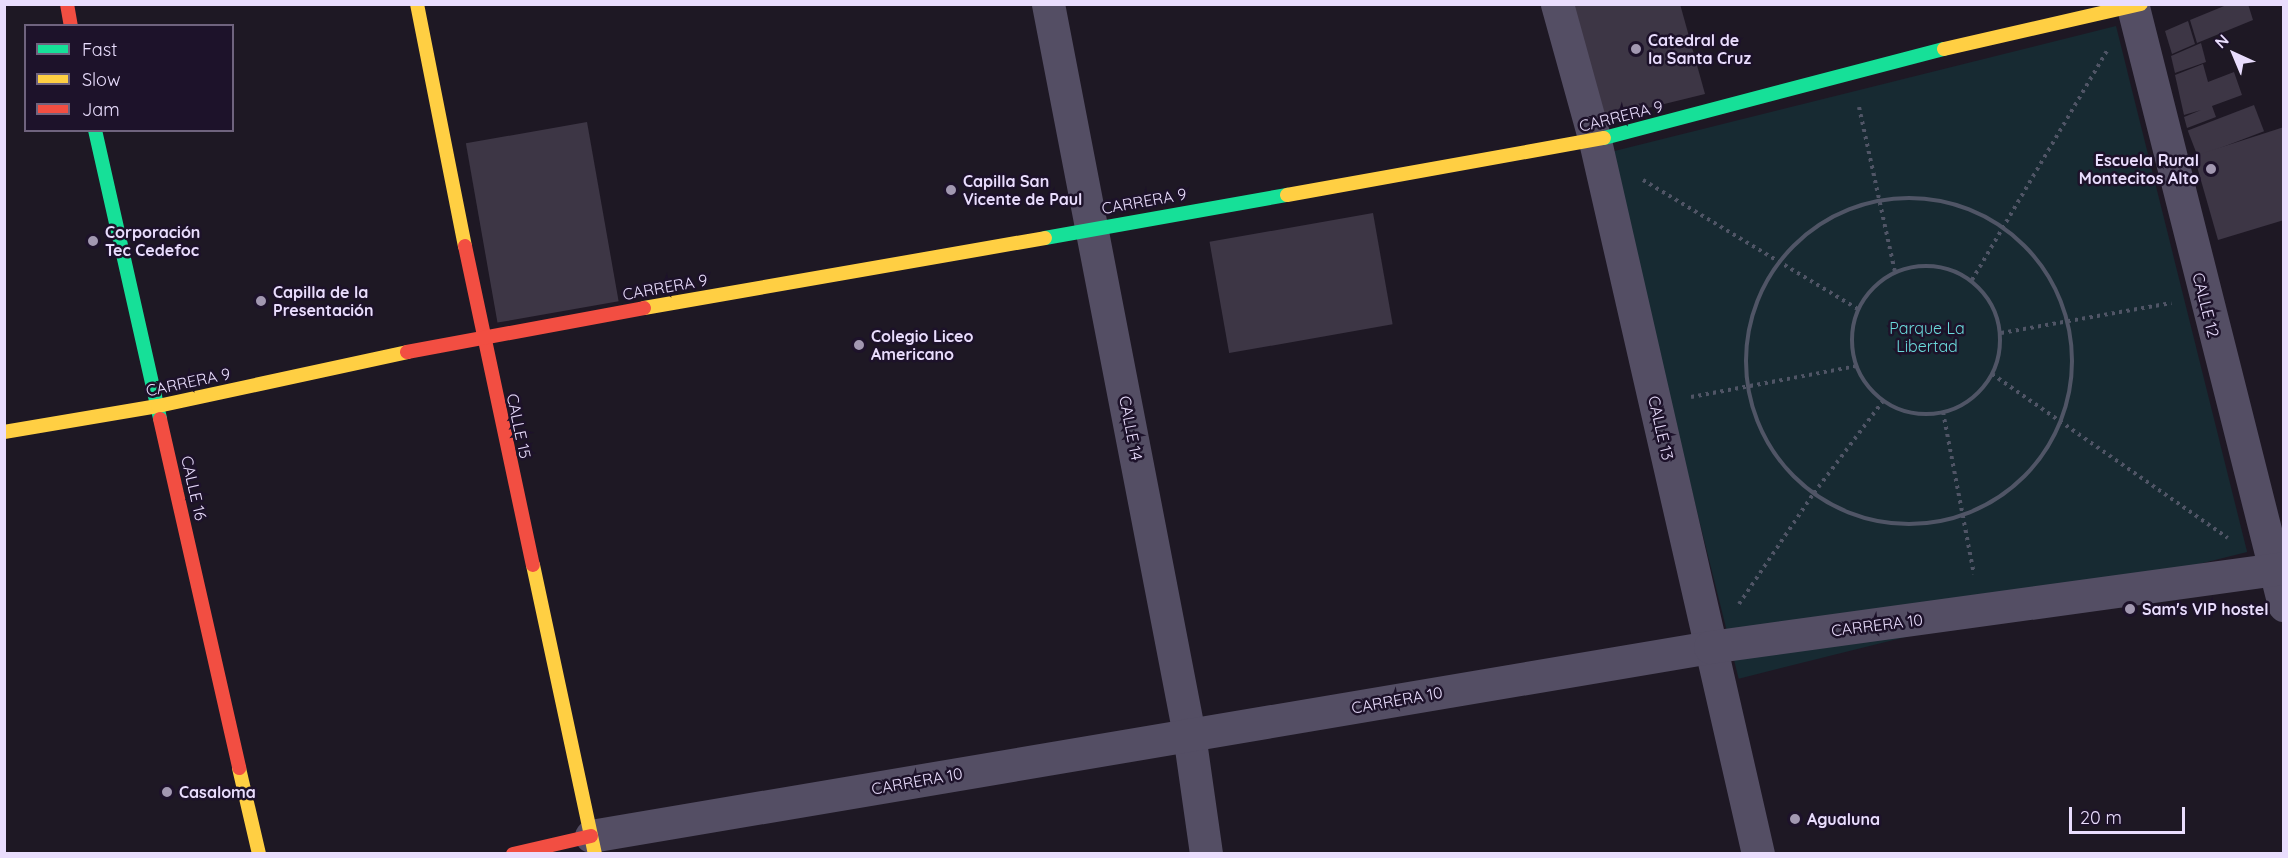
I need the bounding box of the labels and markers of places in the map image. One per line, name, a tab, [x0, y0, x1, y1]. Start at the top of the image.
place label: Catedral de la Santa Cruz	[1648, 30, 1751, 68]
marker: Catedral de la Santa Cruz	[1629, 42, 1643, 56]
place label: Escuela Rural Montecitos Alto	[2079, 150, 2199, 188]
marker: Escuela Rural Montecitos Alto	[2204, 162, 2218, 176]
place label: Capilla San Vicente de Paul	[963, 171, 1082, 209]
marker: Capilla San Vicente de Paul	[944, 183, 958, 197]
place label: Corporación Tec Cedefoc	[105, 222, 200, 260]
marker: Corporación Tec Cedefoc	[86, 234, 100, 248]
place label: Capilla de la Presentación	[273, 282, 374, 320]
marker: Capilla de la Presentación	[254, 294, 268, 308]
place label: Colegio Liceo Americano	[871, 326, 973, 364]
marker: Colegio Liceo Americano	[852, 338, 866, 352]
place label: Sam's VIP hostel	[2142, 599, 2269, 619]
marker: Sam's VIP hostel	[2123, 602, 2137, 616]
place label: Casaloma	[179, 782, 256, 802]
marker: Casaloma	[160, 785, 174, 799]
place label: Agualuna	[1807, 809, 1880, 829]
marker: Agualuna	[1788, 812, 1802, 826]

